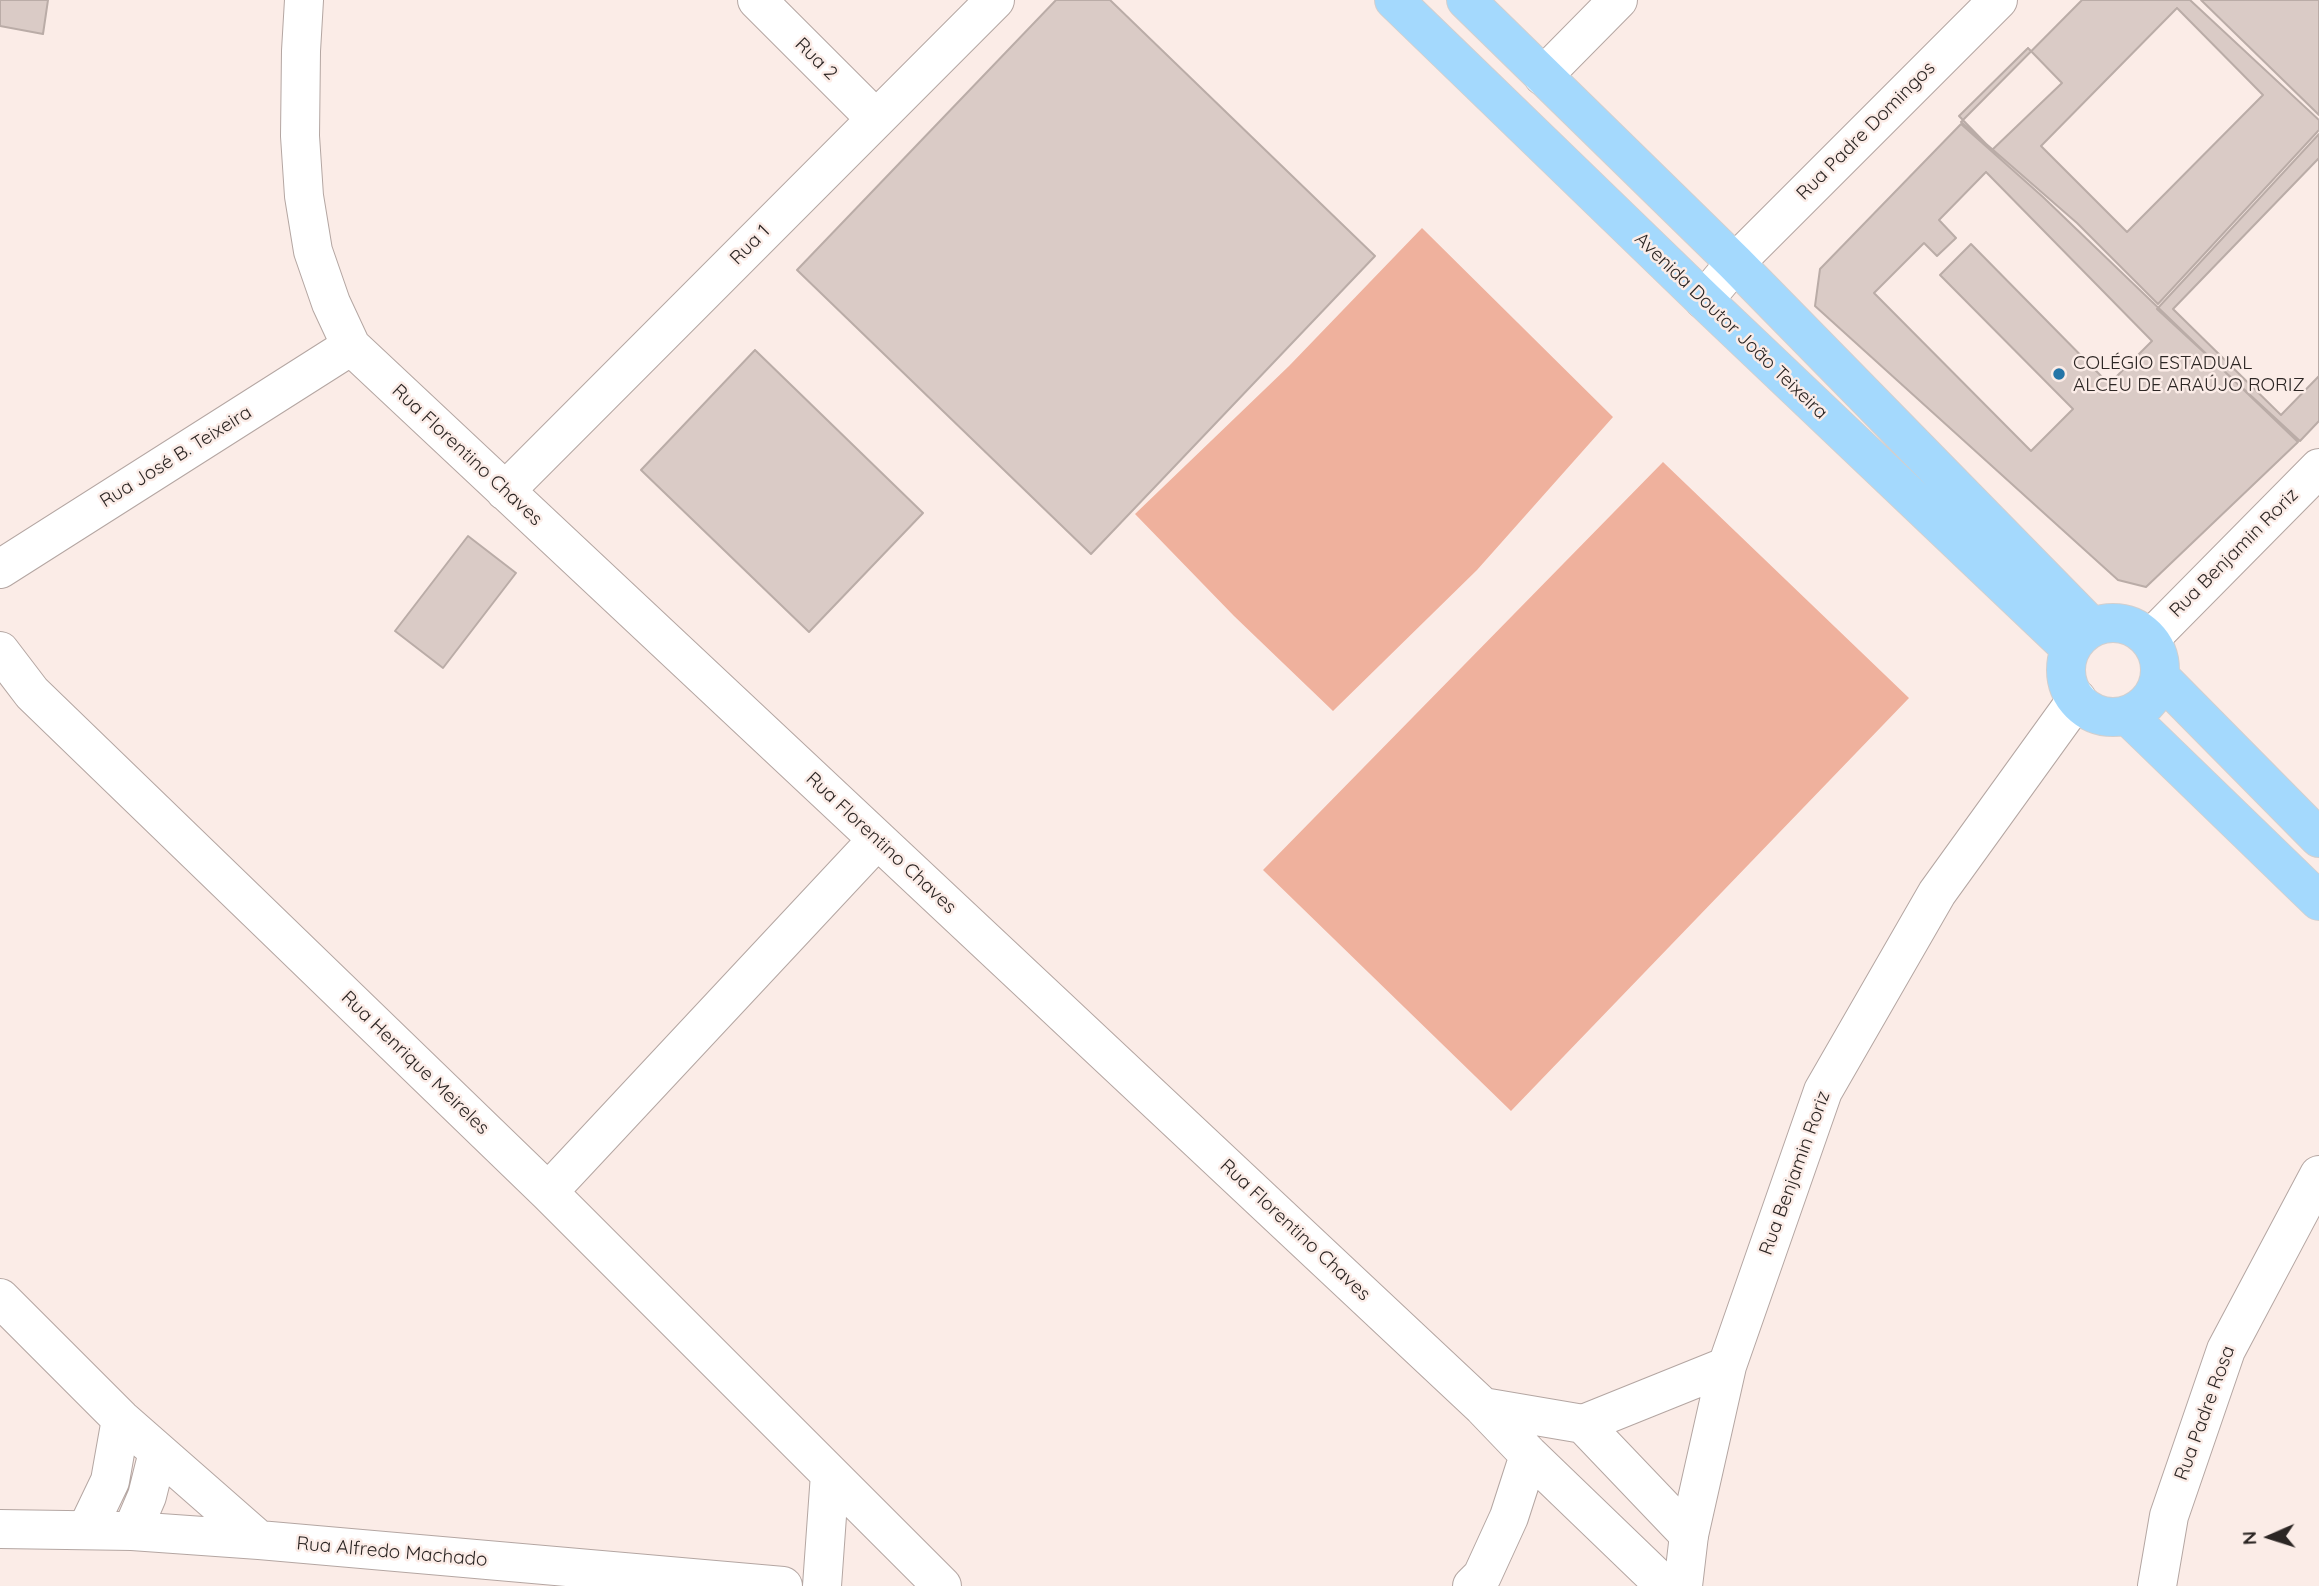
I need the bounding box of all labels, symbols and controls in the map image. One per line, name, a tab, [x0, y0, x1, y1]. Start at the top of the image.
street label: Rua 2	[790, 33, 842, 85]
street label: Rua Padre Domingos	[1792, 57, 1940, 205]
street label: Rua 1	[725, 220, 775, 270]
street label: Avenida Doutor João Teixeira	[1630, 228, 1832, 424]
place label: COLÉGIO ESTADUAL ALCEU DE ARAÚJO RORIZ	[2073, 352, 2305, 396]
marker: COLÉGIO ESTADUAL ALCEU DE ARAÚJO RORIZ	[2051, 366, 2067, 382]
street label: Rua Florentino Chaves	[387, 379, 547, 531]
street label: Rua José B. Teixeira	[96, 401, 256, 513]
street label: Rua Benjamin Roriz	[2165, 484, 2303, 622]
street label: Rua Florentino Chaves	[801, 767, 961, 919]
street label: Rua Henrique Meireles	[336, 986, 494, 1140]
street label: Rua Benjamin Roriz	[1755, 1088, 1835, 1258]
street label: Rua Florentino Chaves	[1215, 1154, 1375, 1306]
street label: Rua Padre Rosa	[2170, 1342, 2240, 1484]
north arrow	[2235, 1502, 2305, 1572]
text: N	[2237, 1530, 2261, 1546]
street label: Rua Alfredo Machado	[296, 1532, 488, 1572]

